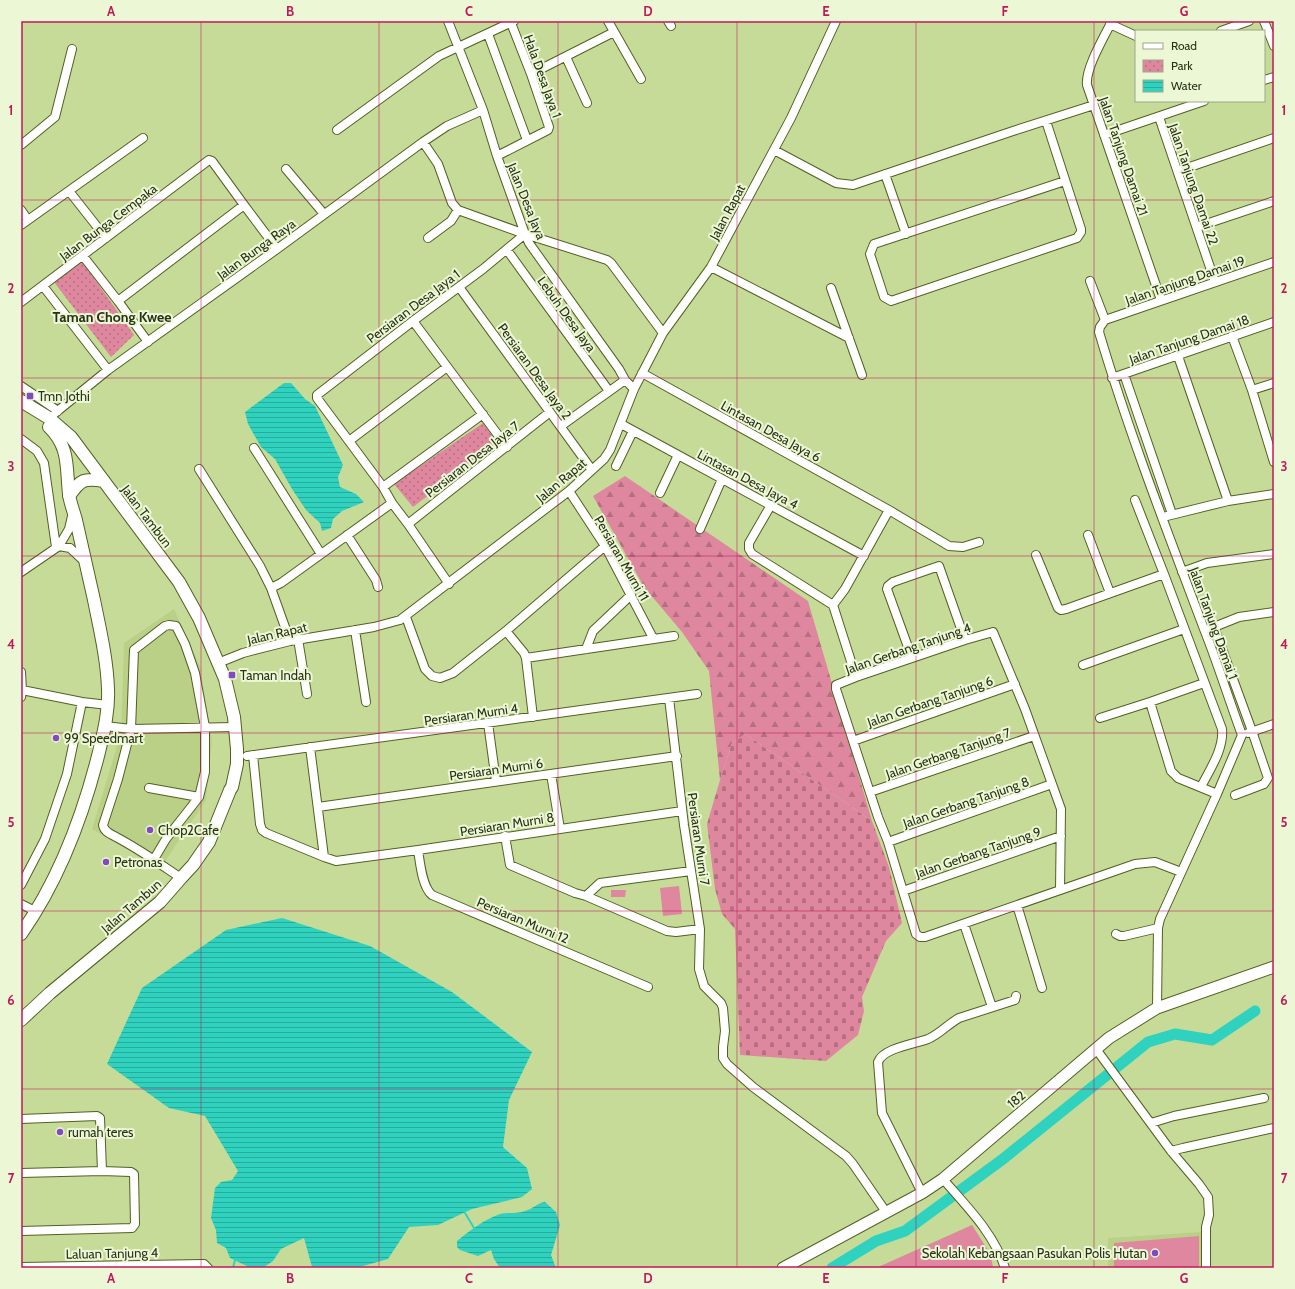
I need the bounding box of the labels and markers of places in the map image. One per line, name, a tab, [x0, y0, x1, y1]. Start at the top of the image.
place label: Tmn Jothi	[38, 388, 90, 404]
marker: Tmn Jothi	[25, 391, 35, 401]
place label: Taman Indah	[240, 667, 311, 683]
marker: Taman Indah	[227, 670, 237, 680]
place label: 99 Speedmart	[64, 730, 144, 746]
marker: 99 Speedmart	[51, 733, 61, 743]
place label: Chop2Cafe	[158, 822, 219, 838]
marker: Chop2Cafe	[145, 825, 155, 835]
place label: Petronas	[114, 854, 163, 870]
marker: Petronas	[101, 857, 111, 867]
place label: rumah teres	[68, 1124, 134, 1140]
marker: rumah teres	[55, 1127, 65, 1137]
place label: Sekolah Kebangsaan Pasukan Polis Hutan	[922, 1245, 1147, 1261]
marker: Sekolah Kebangsaan Pasukan Polis Hutan	[1150, 1248, 1160, 1258]

